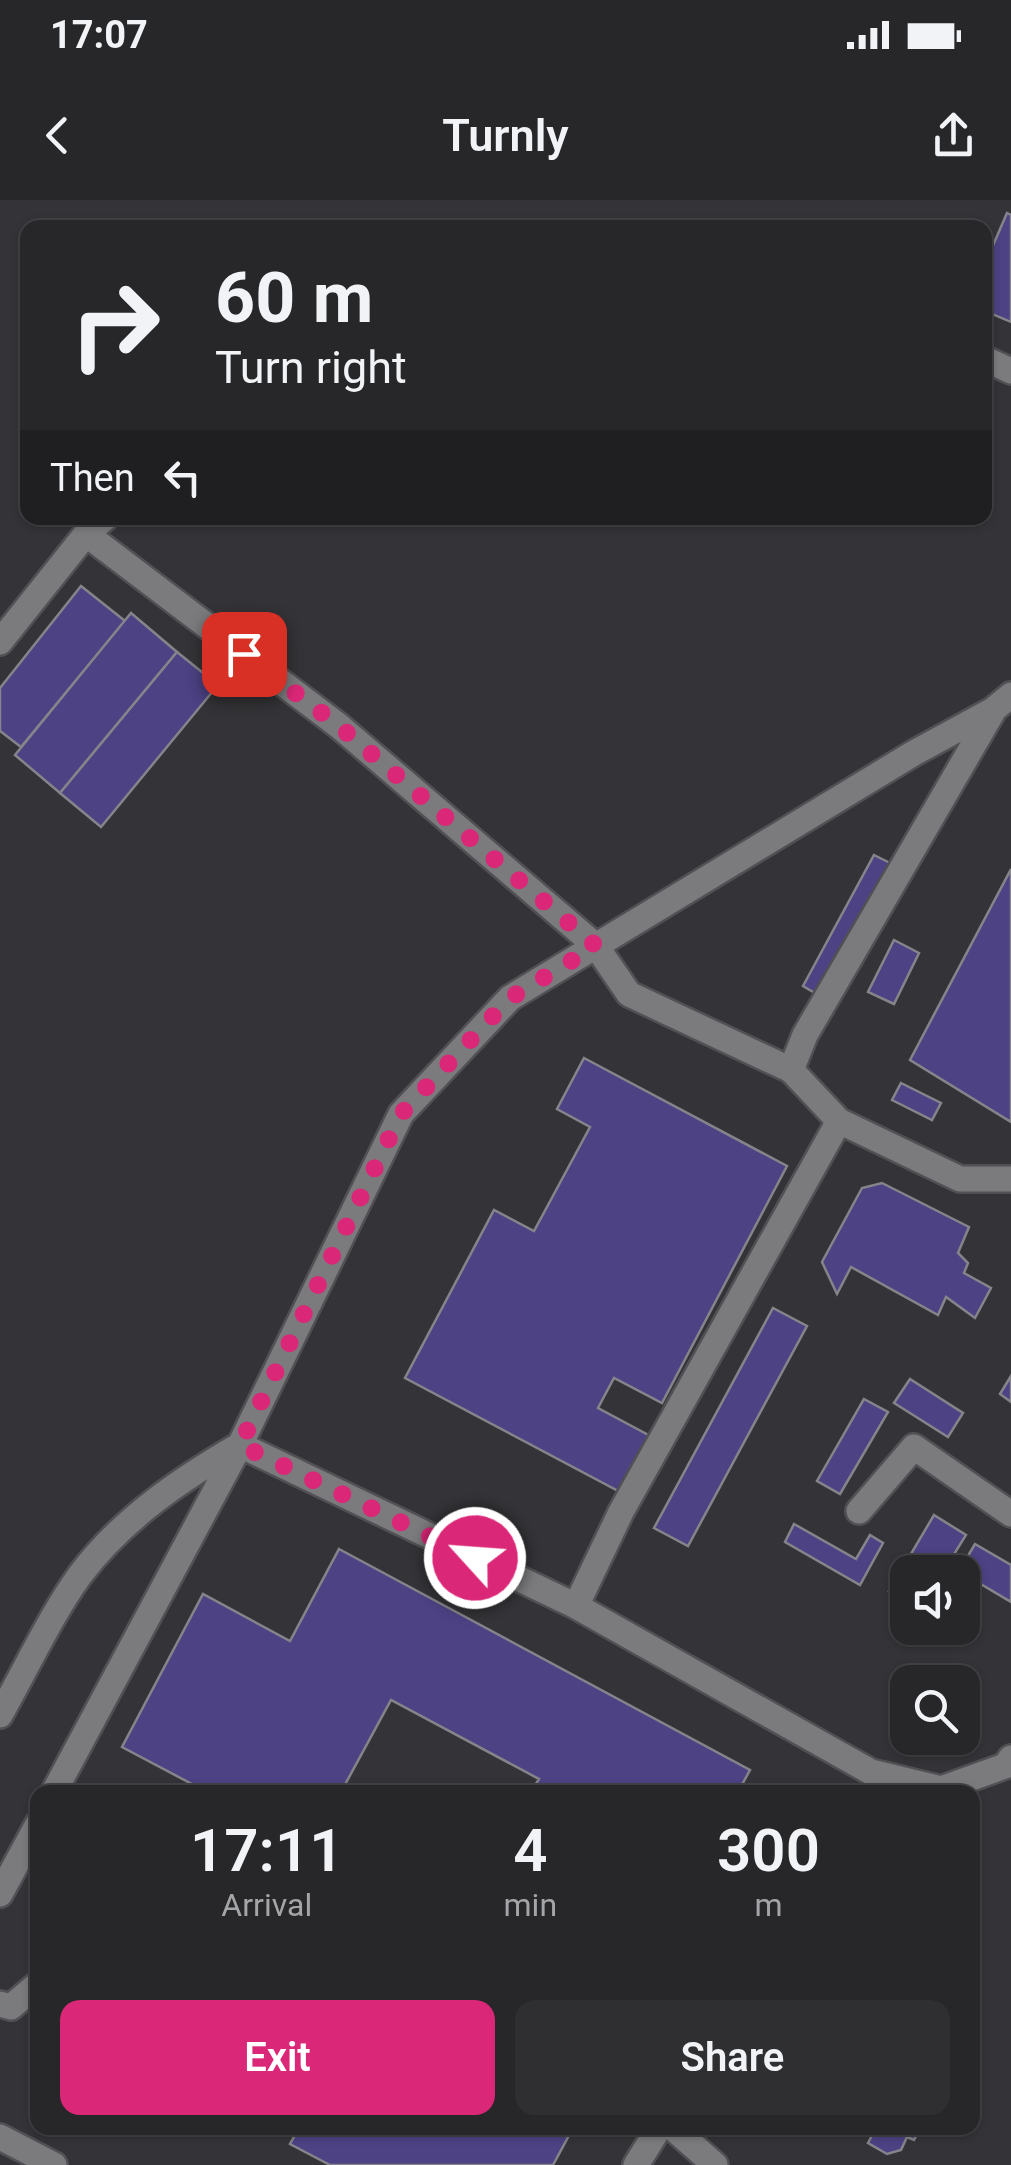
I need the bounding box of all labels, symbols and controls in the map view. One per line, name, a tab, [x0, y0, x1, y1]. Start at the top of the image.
text: 17:07	[50, 13, 148, 57]
icon: back	[30, 108, 85, 163]
icon: share	[926, 108, 981, 163]
text: Turnly	[442, 109, 569, 162]
text: 60 m	[215, 257, 373, 339]
icon: right	[50, 260, 180, 390]
text: Turn right	[215, 341, 407, 394]
icon: left	[155, 450, 210, 505]
text: Then	[50, 456, 135, 500]
pin	[202, 612, 287, 697]
icon: arrive	[217, 627, 272, 682]
position arrow	[423, 1506, 527, 1610]
map controls	[890, 1555, 980, 1755]
button: sound	[890, 1555, 980, 1645]
button: search	[890, 1665, 980, 1755]
text: 17:11	[190, 1815, 344, 1886]
text: 4	[513, 1815, 547, 1886]
text: 300	[717, 1815, 820, 1886]
text: Arrival	[221, 1886, 312, 1924]
text: min	[504, 1886, 557, 1924]
text: m	[754, 1886, 783, 1924]
button: Exit	[60, 2000, 495, 2115]
button: Share	[515, 2000, 950, 2115]

